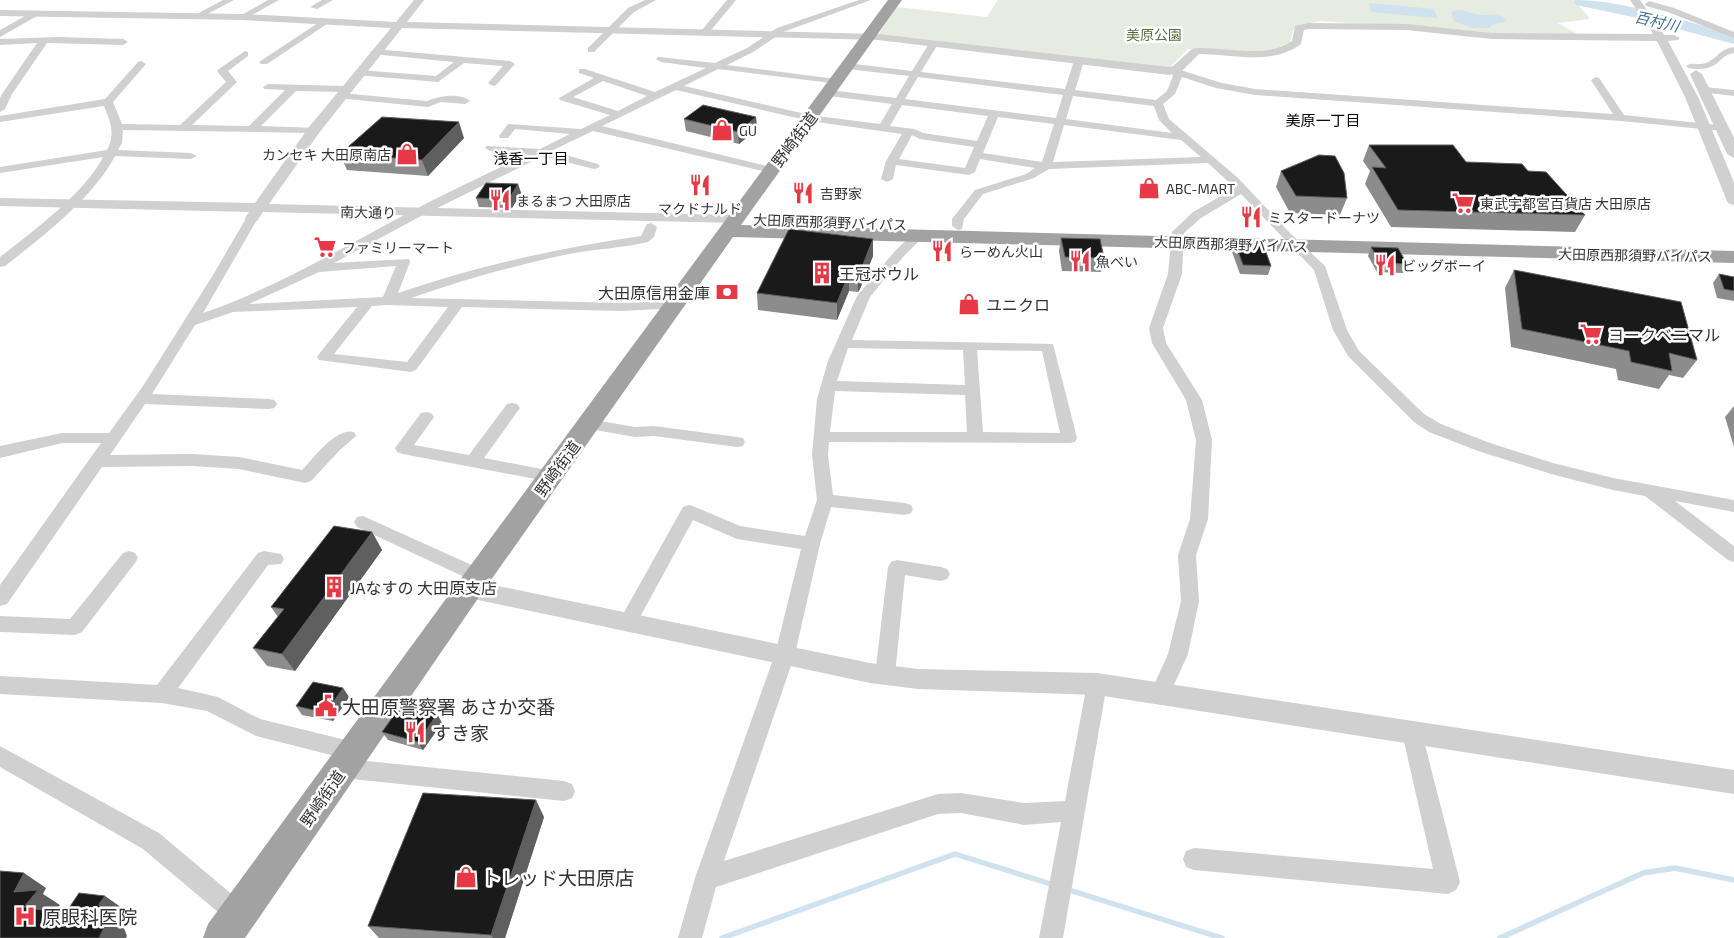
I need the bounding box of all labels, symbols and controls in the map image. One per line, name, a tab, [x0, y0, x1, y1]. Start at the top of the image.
water label: 百村川	[1633, 7, 1683, 35]
park label: 美原公園	[1126, 26, 1182, 43]
street label: 野崎街道	[767, 108, 821, 170]
district label: 美原一丁目	[1285, 111, 1361, 129]
shop icon: GU	[709, 117, 735, 143]
place label: GU	[739, 122, 757, 139]
shop icon: カンセキ 大田原南店	[394, 141, 420, 167]
place label: カンセキ 大田原南店	[262, 146, 391, 163]
district label: 浅香一丁目	[493, 149, 569, 167]
restaurant icon: マクドナルド	[687, 172, 713, 198]
shop icon: ABC-MART	[1136, 175, 1162, 201]
restaurant icon: 吉野家	[790, 180, 816, 206]
place label: ABC-MART	[1166, 180, 1235, 197]
place label: 吉野家	[820, 185, 862, 202]
restaurant icon: まるまつ 大田原店	[487, 187, 513, 213]
supermarket icon: 東武宇都宮百貨店 大田原店	[1450, 190, 1476, 216]
place label: まるまつ 大田原店	[516, 192, 631, 209]
place label: 東武宇都宮百貨店 大田原店	[1480, 195, 1651, 212]
place label: マクドナルド	[658, 200, 742, 217]
street label: 南大通り	[340, 203, 396, 221]
restaurant icon: ミスタードーナツ	[1238, 204, 1264, 230]
place label: ミスタードーナツ	[1268, 209, 1380, 226]
street label: 大田原西那須野バイパス	[753, 211, 907, 233]
street label: 大田原西那須野バイパス	[1154, 233, 1308, 255]
supermarket icon: ファミリーマート	[312, 234, 338, 260]
restaurant icon: らーめん火山	[929, 238, 955, 264]
place label: ファミリーマート	[342, 239, 454, 256]
place label: らーめん火山	[959, 243, 1043, 260]
street label: 大田原西那須野バイパス	[1558, 245, 1712, 265]
restaurant icon: 魚べい	[1067, 248, 1093, 274]
restaurant icon: ビッグボーイ	[1372, 252, 1398, 278]
place label: 魚べい	[1096, 253, 1138, 270]
place label: ビッグボーイ	[1402, 257, 1486, 274]
building icon: 王冠ボウル	[809, 260, 835, 286]
place label: 王冠ボウル	[839, 264, 919, 283]
bank icon: 大田原信用金庫	[714, 279, 740, 305]
place label: 大田原信用金庫	[598, 283, 710, 302]
shop icon: ユニクロ	[956, 291, 982, 317]
place label: ユニクロ	[986, 295, 1050, 314]
supermarket icon: ヨークベニマル	[1578, 321, 1604, 347]
place label: ヨークベニマル	[1608, 325, 1720, 344]
street label: 野崎街道	[531, 437, 583, 499]
building icon: JAなすの 大田原支店	[321, 574, 347, 600]
place label: JAなすの 大田原支店	[350, 578, 497, 597]
public building icon: 大田原警察署 あさか交番	[313, 693, 339, 719]
place label: 大田原警察署 あさか交番	[342, 695, 555, 718]
restaurant icon: すき家	[402, 719, 428, 745]
place label: すき家	[432, 721, 489, 744]
street label: 野崎街道	[296, 766, 348, 830]
shop icon: トレッド大田原店	[453, 864, 479, 890]
place label: トレッド大田原店	[482, 866, 634, 889]
hospital icon: 原眼科医院	[12, 903, 38, 929]
place label: 原眼科医院	[42, 905, 137, 928]

